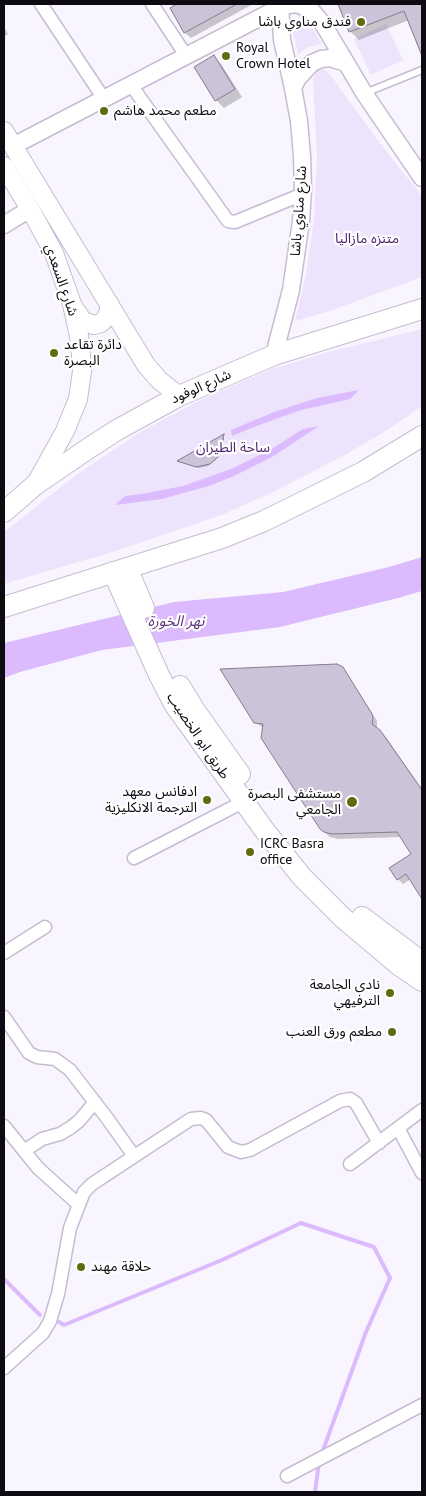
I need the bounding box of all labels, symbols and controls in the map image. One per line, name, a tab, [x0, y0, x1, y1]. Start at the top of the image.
place label: فندق مناوي باشا	[258, 14, 351, 30]
marker: فندق مناوي باشا	[355, 16, 367, 28]
place label: Royal Crown Hotel	[236, 40, 310, 72]
marker: Royal Crown Hotel	[220, 50, 232, 62]
place label: مطعم محمد هاشم	[114, 103, 217, 119]
marker: مطعم محمد هاشم	[98, 105, 110, 117]
street label: شارع مناوي باشا	[287, 165, 311, 257]
park label: متنزه مازاليا	[335, 231, 399, 247]
street label: شارع السعدي	[41, 242, 81, 318]
place label: دائرة تقاعد البصرة	[64, 337, 122, 370]
marker: دائرة تقاعد البصرة	[48, 347, 60, 359]
street label: شارع الوفود	[168, 366, 234, 408]
park label: ساحة الطيران	[196, 440, 270, 456]
water label: نهر الخورة	[148, 613, 204, 631]
street label: طريق ابو الخصيب	[163, 689, 233, 783]
place label: ادفانس معهد الترجمة الانكليزية	[105, 784, 197, 816]
place label: مستشفى البصرة الجامعي	[248, 786, 341, 819]
marker: ادفانس معهد الترجمة الانكليزية	[201, 794, 213, 806]
marker: مستشفى البصرة الجامعي	[345, 795, 359, 809]
place label: ICRC Basra office	[260, 836, 324, 869]
marker: ICRC Basra office	[244, 846, 256, 858]
place label: نادي الجامعة الترفيهي	[310, 977, 380, 1010]
marker: نادي الجامعة الترفيهي	[384, 987, 396, 999]
place label: مطعم ورق العنب	[286, 1024, 382, 1040]
marker: مطعم ورق العنب	[386, 1026, 398, 1038]
place label: حلاقة مهند	[91, 1259, 151, 1275]
marker: حلاقة مهند	[75, 1261, 87, 1273]

